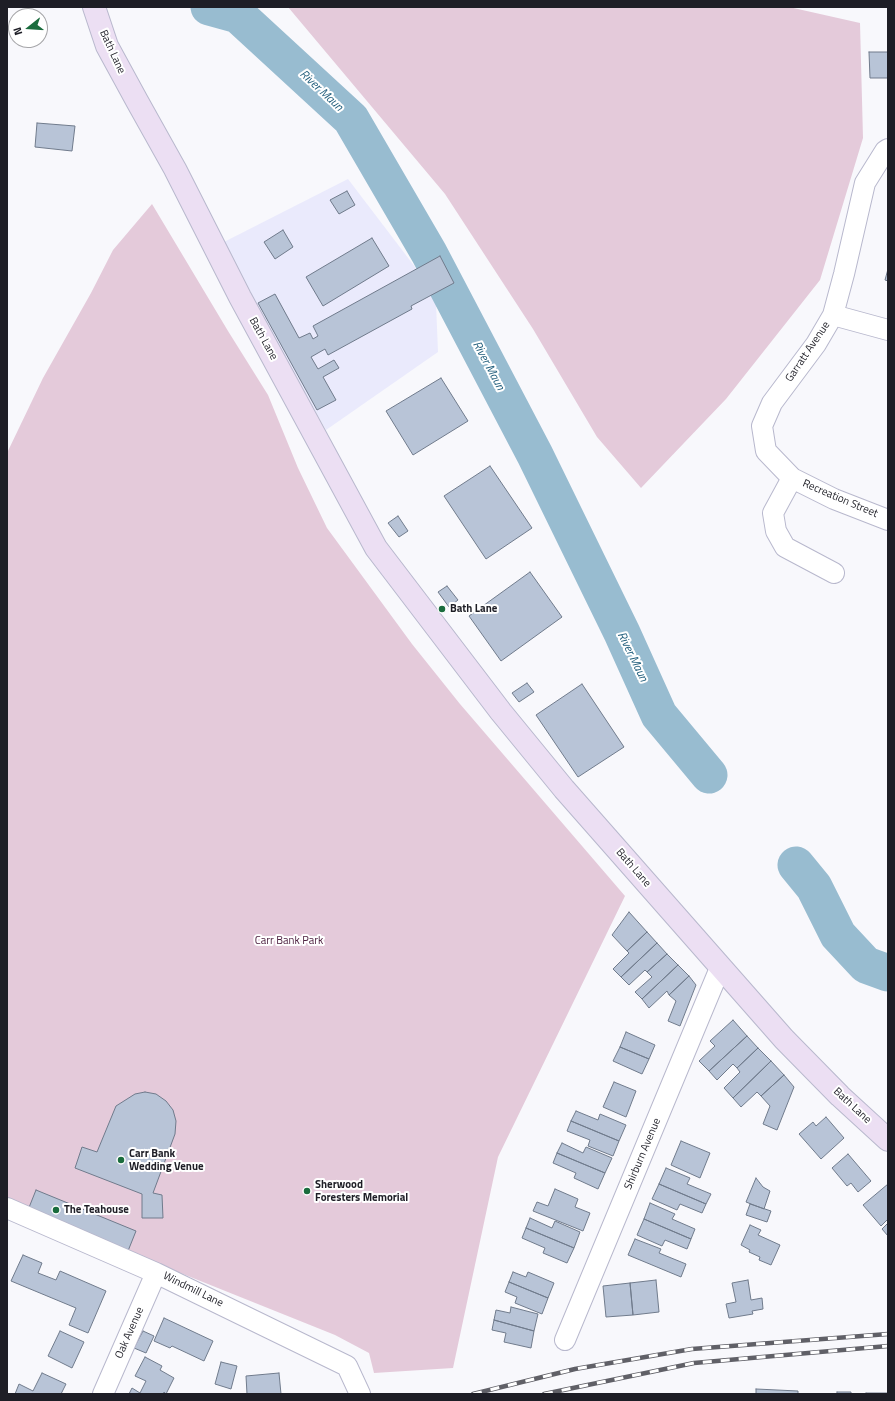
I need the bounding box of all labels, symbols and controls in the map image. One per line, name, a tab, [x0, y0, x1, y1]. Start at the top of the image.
north arrow	[8, 8, 48, 48]
text: N	[9, 25, 26, 37]
street label: Bath Lane	[96, 28, 128, 76]
water label: River Maun	[296, 67, 346, 115]
street label: Bath Lane	[246, 315, 280, 363]
street label: Garratt Avenue	[783, 319, 833, 385]
water label: River Maun	[469, 339, 507, 393]
street label: Recreation Street	[800, 477, 880, 521]
place label: Bath Lane	[450, 602, 497, 616]
marker: Bath Lane	[437, 604, 447, 614]
water label: River Maun	[614, 630, 650, 684]
street label: Bath Lane	[613, 846, 653, 890]
park label: Carr Bank Park	[255, 934, 323, 948]
street label: Bath Lane	[830, 1085, 874, 1127]
street label: Shirburn Avenue	[622, 1116, 664, 1192]
place label: Carr Bank Wedding Venue	[129, 1147, 204, 1173]
marker: Carr Bank Wedding Venue	[116, 1155, 126, 1165]
place label: Sherwood Foresters Memorial	[315, 1178, 408, 1204]
marker: Sherwood Foresters Memorial	[302, 1186, 312, 1196]
place label: The Teahouse	[64, 1203, 129, 1217]
marker: The Teahouse	[51, 1205, 61, 1215]
street label: Windmill Lane	[161, 1270, 225, 1310]
street label: Oak Avenue	[113, 1305, 147, 1361]

